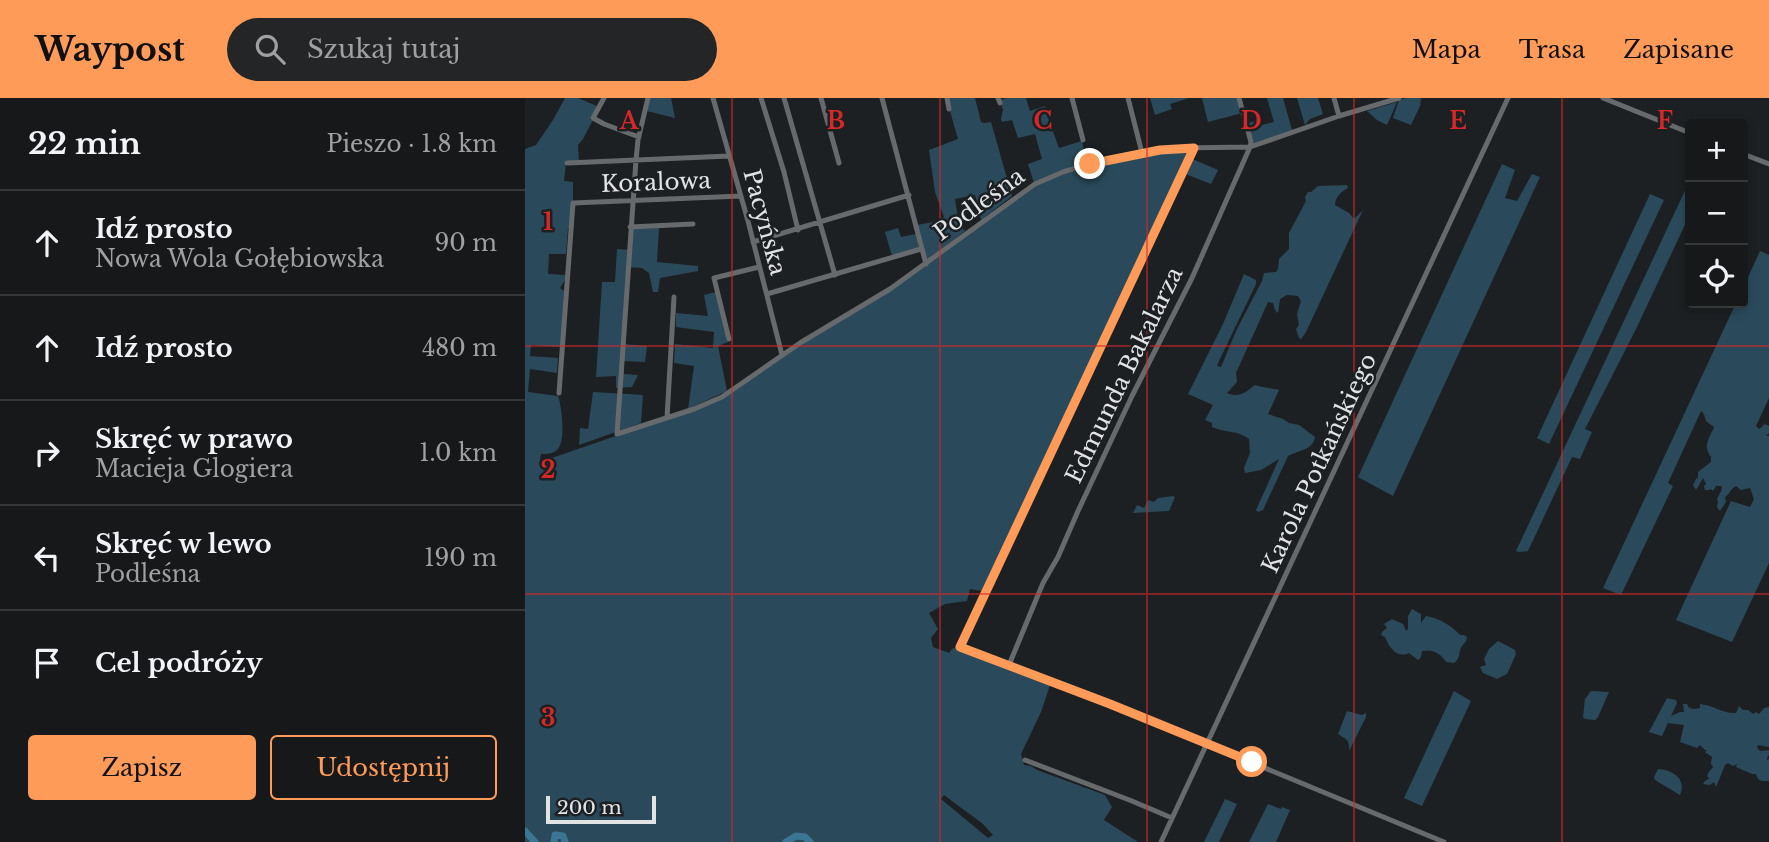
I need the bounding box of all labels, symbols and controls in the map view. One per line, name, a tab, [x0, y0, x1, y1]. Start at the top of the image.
search box	[227, 18, 717, 81]
text: Waypost	[35, 29, 185, 70]
icon: search	[251, 30, 289, 68]
text: Szukaj tutaj	[307, 33, 461, 65]
text: Mapa	[1412, 35, 1481, 64]
text: Trasa	[1519, 35, 1585, 64]
text: Zapisane	[1623, 35, 1734, 64]
text: A	[619, 107, 640, 135]
text: B	[827, 107, 845, 135]
text: C	[1034, 107, 1052, 135]
text: D	[1240, 107, 1262, 135]
text: E	[1449, 107, 1467, 135]
text: F	[1657, 107, 1673, 135]
map controls	[1685, 119, 1748, 308]
button: +	[1685, 119, 1748, 182]
text: 22 min	[28, 125, 141, 162]
text: Pieszo · 1.8 km	[326, 130, 497, 158]
route end	[1074, 148, 1105, 179]
street label: Podleśna	[928, 162, 1030, 246]
street label: Koralowa	[600, 166, 712, 198]
street label: Pacyńska	[737, 166, 793, 278]
button: −	[1685, 182, 1748, 245]
text: 1	[543, 208, 553, 236]
text: Idź prosto	[95, 213, 233, 245]
icon: ahead	[28, 224, 66, 262]
text: 90 m	[435, 229, 497, 257]
text: Nowa Wola Gołębiowska	[95, 245, 384, 273]
button: locate	[1685, 245, 1748, 308]
street label: Edmunda Bakalarza	[1060, 262, 1189, 488]
icon: ahead	[28, 329, 66, 367]
text: Idź prosto	[95, 332, 233, 364]
text: 480 m	[422, 334, 497, 362]
street label: Karola Potkańskiego	[1256, 349, 1382, 577]
text: Skręć w prawo	[95, 423, 293, 455]
icon: right	[28, 434, 66, 472]
text: 1.0 km	[419, 439, 497, 467]
text: Macieja Glogiera	[95, 455, 293, 483]
text: 2	[541, 456, 555, 484]
text: Skręć w lewo	[95, 528, 272, 560]
icon: left	[28, 539, 66, 577]
text: 190 m	[424, 544, 497, 572]
text: Podleśna	[95, 560, 200, 588]
icon: arrive	[28, 644, 66, 682]
text: Cel podróży	[95, 647, 263, 679]
text: 3	[541, 704, 555, 732]
button: Zapisz	[28, 735, 256, 800]
button: Udostępnij	[270, 735, 497, 800]
route start	[1236, 746, 1267, 777]
scale bar	[546, 793, 656, 825]
text: 200 m	[557, 796, 622, 819]

